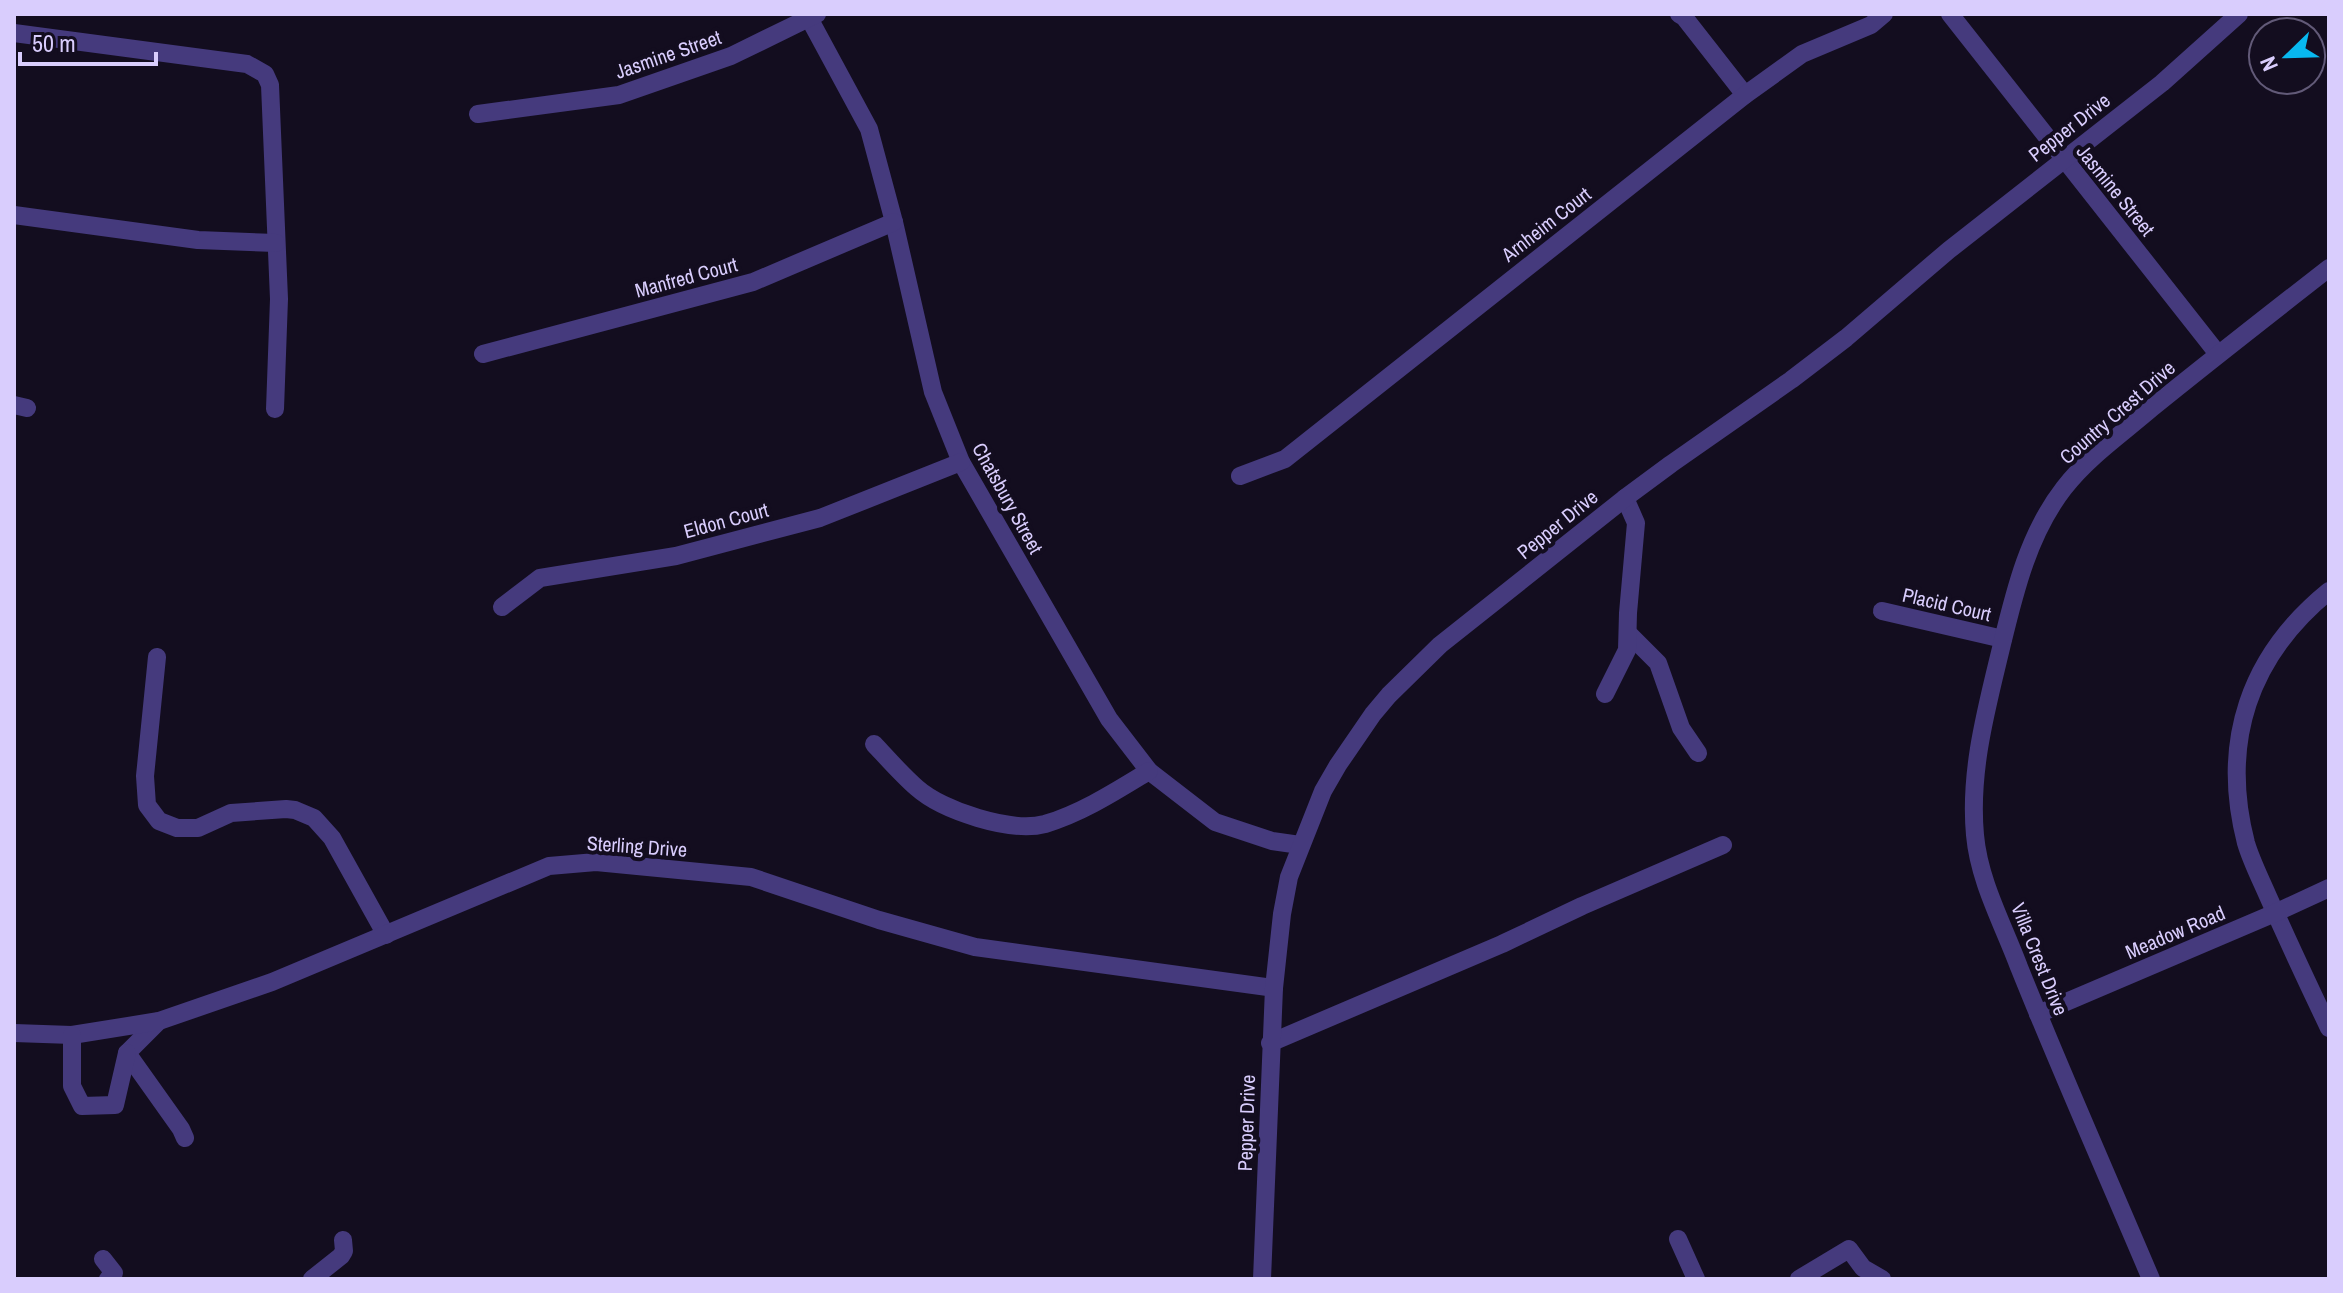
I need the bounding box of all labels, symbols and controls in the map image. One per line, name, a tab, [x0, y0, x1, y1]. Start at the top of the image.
scale bar	[20, 16, 156, 66]
north arrow	[2247, 16, 2327, 96]
street label: Jasmine Street	[611, 23, 725, 85]
text: 50 m	[32, 27, 76, 59]
text: N	[2252, 52, 2285, 76]
street label: Pepper Drive	[2023, 87, 2115, 167]
street label: Jasmine Street	[2071, 139, 2161, 242]
street label: Arnheim Court	[1495, 180, 1597, 268]
street label: Manfred Court	[632, 250, 741, 304]
street label: Country Crest Drive	[2053, 354, 2181, 470]
street label: Chatsbury Street	[966, 438, 1050, 559]
street label: Pepper Drive	[1511, 483, 1603, 565]
street label: Eldon Court	[681, 496, 772, 544]
street label: Placid Court	[1900, 581, 1994, 627]
street label: Sterling Drive	[586, 829, 688, 863]
street label: Villa Crest Drive	[2005, 899, 2075, 1019]
street label: Meadow Road	[2121, 899, 2229, 965]
street label: Pepper Drive	[1231, 1074, 1261, 1172]

